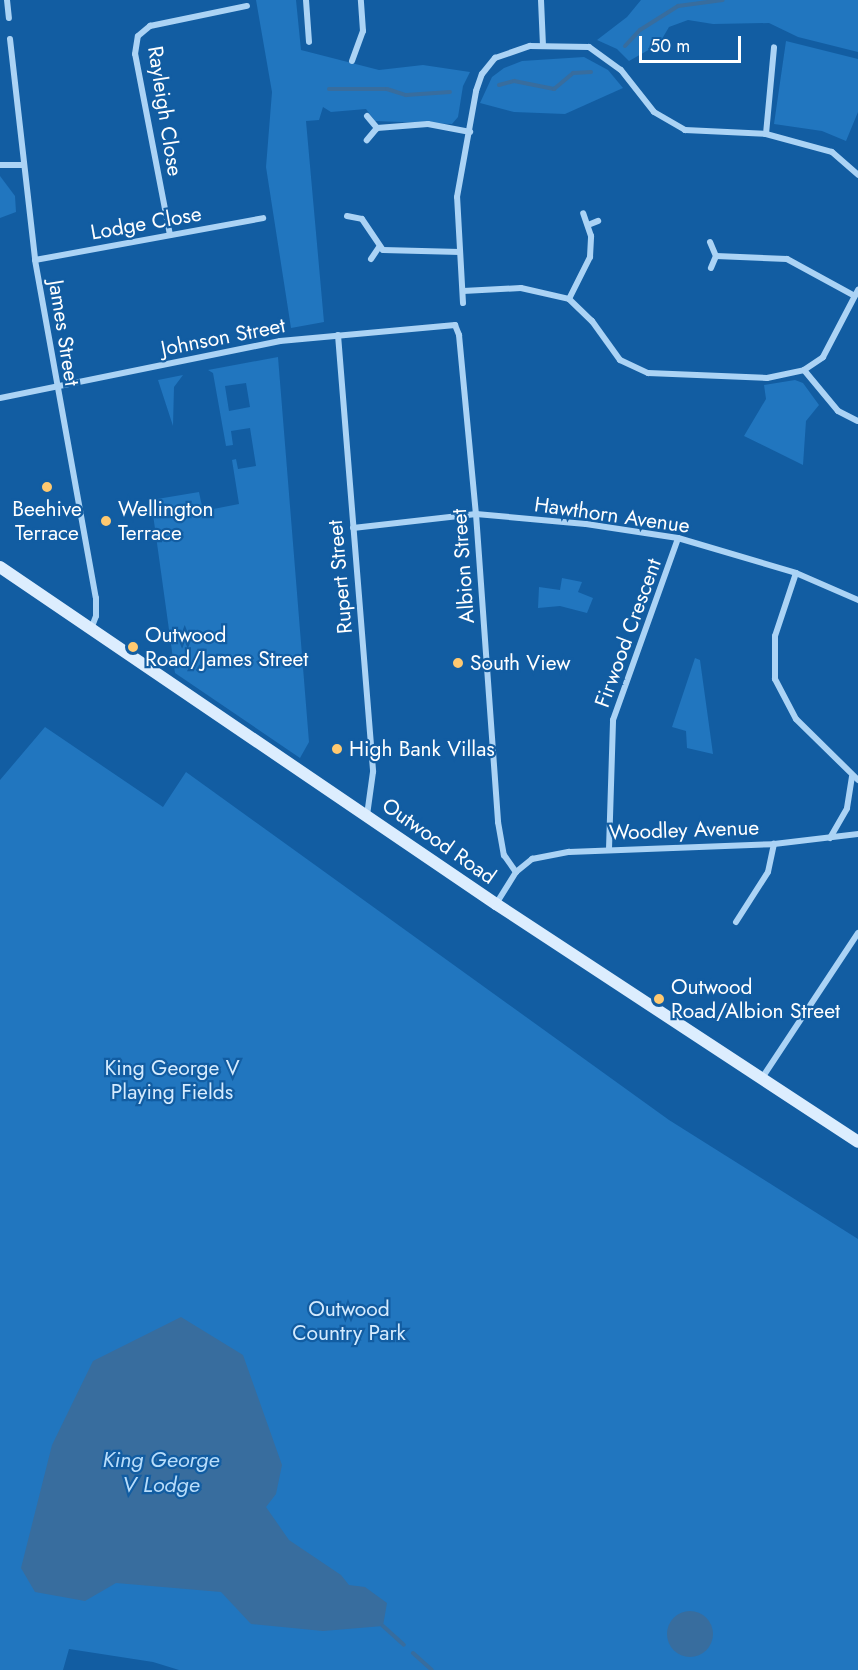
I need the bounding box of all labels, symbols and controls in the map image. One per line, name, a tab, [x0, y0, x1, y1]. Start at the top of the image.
scale bar	[642, 24, 744, 62]
text: 50 m	[650, 33, 690, 59]
street label: Rayleigh Close	[142, 44, 188, 178]
street label: Lodge Close	[89, 201, 203, 245]
street label: James Street	[43, 278, 85, 388]
street label: Johnson Street	[159, 313, 287, 361]
marker: Beehive Terrace	[40, 480, 54, 494]
street label: Hawthorn Avenue	[533, 492, 691, 538]
place label: Beehive Terrace	[12, 496, 82, 546]
place label: Wellington Terrace	[118, 496, 214, 546]
street label: Albion Street	[446, 508, 480, 624]
marker: Wellington Terrace	[99, 514, 113, 528]
street label: Rupert Street	[322, 519, 358, 635]
street label: Firwood Crescent	[589, 555, 667, 711]
place label: Outwood Road/James Street	[145, 622, 308, 672]
marker: Outwood Road/James Street	[126, 640, 140, 654]
place label: South View	[470, 650, 570, 676]
marker: South View	[451, 656, 465, 670]
place label: High Bank Villas	[349, 736, 495, 762]
marker: High Bank Villas	[330, 742, 344, 756]
street label: Outwood Road	[377, 793, 501, 889]
street label: Woodley Avenue	[608, 815, 760, 845]
place label: Outwood Road/Albion Street	[671, 974, 840, 1024]
marker: Outwood Road/Albion Street	[652, 992, 666, 1006]
park label: King George V Playing Fields	[104, 1055, 240, 1105]
park label: Outwood Country Park	[292, 1296, 406, 1346]
water label: King George V Lodge	[103, 1446, 219, 1498]

